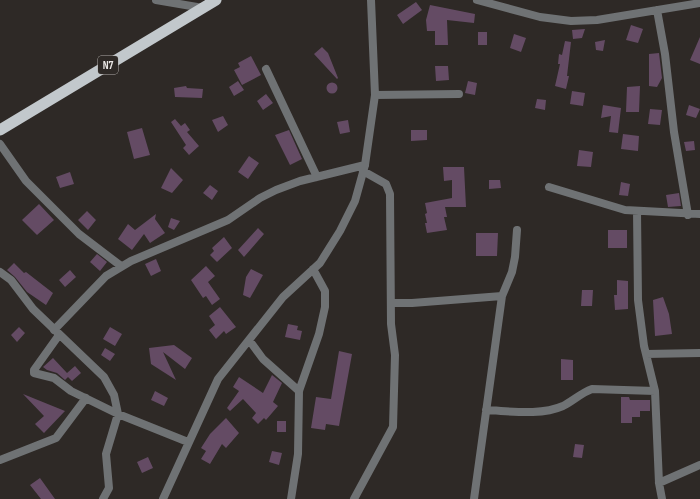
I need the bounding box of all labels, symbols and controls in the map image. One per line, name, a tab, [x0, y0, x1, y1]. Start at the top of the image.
road number: N7	[98, 56, 118, 74]

